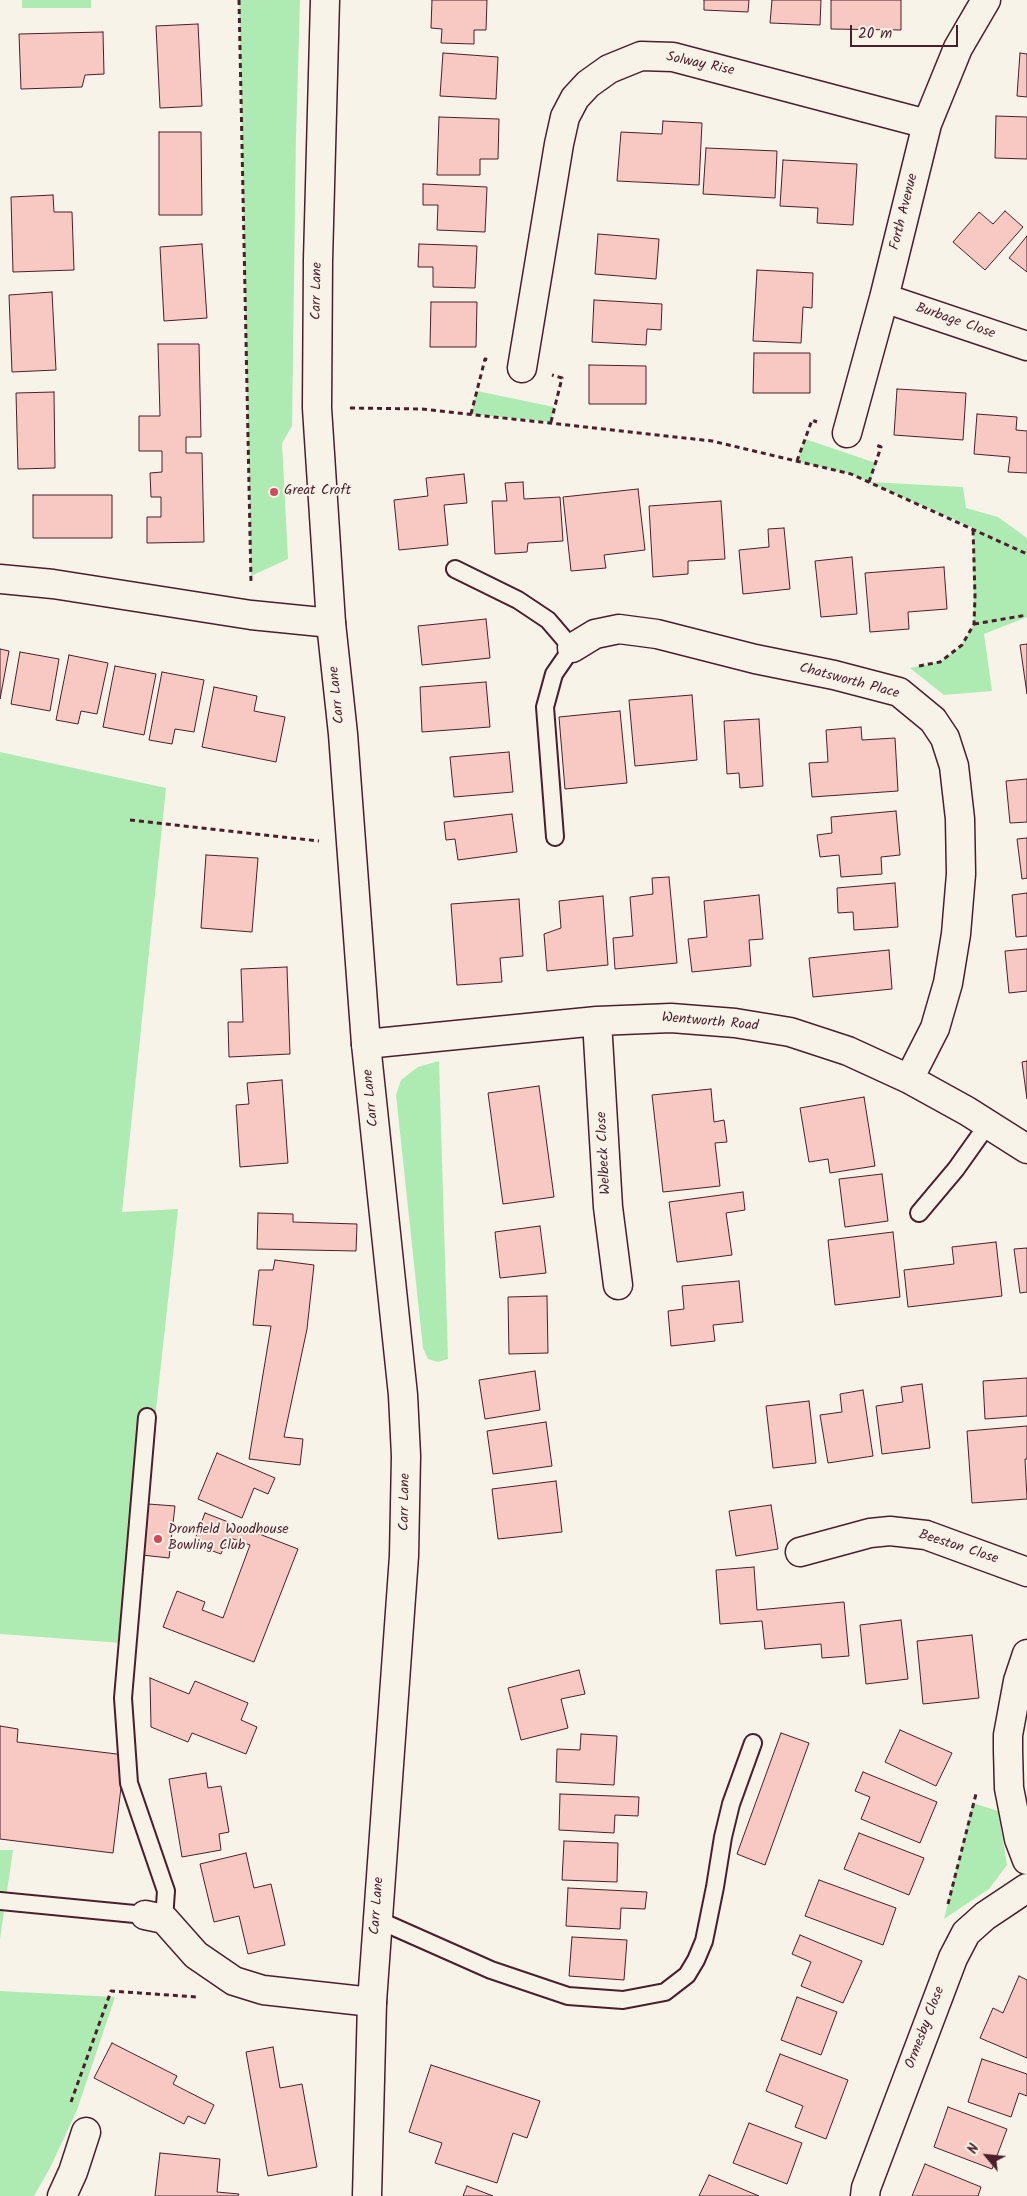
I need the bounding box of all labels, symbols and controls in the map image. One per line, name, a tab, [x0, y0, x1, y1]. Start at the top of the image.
scale bar	[852, 15, 960, 47]
text: 20 m	[858, 22, 892, 46]
street label: Solway Rise	[664, 50, 736, 80]
street label: Forth Avenue	[887, 172, 923, 252]
street label: Carr Lane	[309, 262, 327, 320]
street label: Burbage Close	[913, 301, 997, 343]
place label: Great Croft	[284, 484, 351, 500]
marker: Great Croft	[268, 486, 280, 498]
street label: Chatsworth Place	[797, 661, 901, 703]
street label: Carr Lane	[327, 665, 349, 725]
street label: Wentworth Road	[661, 1010, 759, 1036]
street label: Carr Lane	[361, 1068, 383, 1128]
street label: Welbeck Close	[594, 1111, 616, 1195]
street label: Carr Lane	[397, 1473, 415, 1531]
place label: Dronfield Woodhouse Bowling Club	[168, 1523, 289, 1555]
street label: Beeston Close	[916, 1527, 1000, 1569]
marker: Dronfield Woodhouse Bowling Club	[152, 1533, 164, 1545]
street label: Carr Lane	[368, 1877, 388, 1935]
street label: Ormesby Close	[903, 1985, 949, 2071]
north arrow	[962, 2131, 1012, 2181]
text: N	[962, 2140, 986, 2158]

